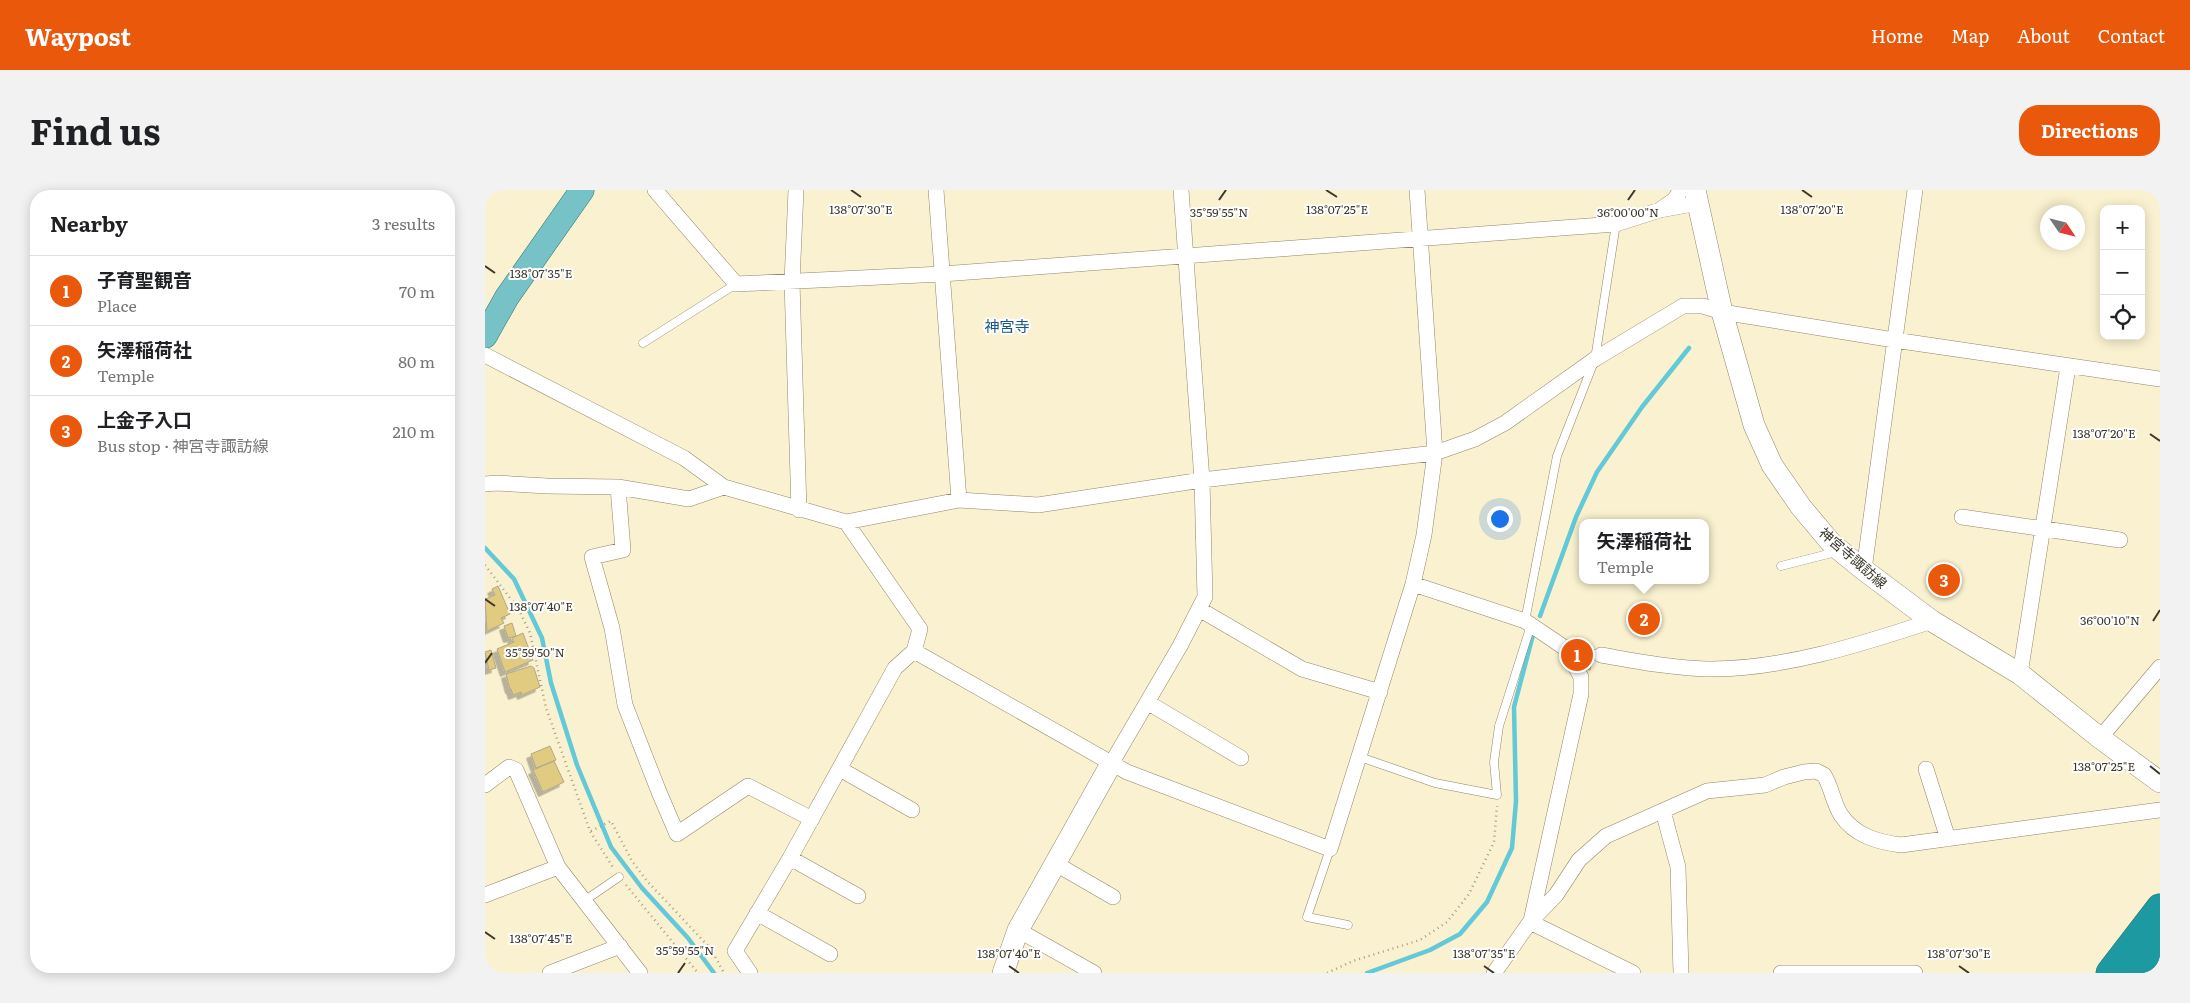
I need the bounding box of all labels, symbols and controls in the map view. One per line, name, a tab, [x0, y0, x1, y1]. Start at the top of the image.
text: Waypost	[25, 18, 131, 53]
text: Home	[1871, 22, 1923, 49]
text: Map	[1951, 22, 1989, 49]
text: About	[2017, 22, 2070, 49]
text: Contact	[2098, 22, 2165, 49]
text: Find us	[30, 104, 160, 156]
button: Directions	[2019, 105, 2160, 156]
text: 138°07'30"E	[829, 200, 893, 218]
text: 138°07'25"E	[1306, 200, 1368, 218]
text: 138°07'20"E	[1780, 200, 1844, 218]
text: 35°59'55"N	[1190, 203, 1248, 221]
text: 36°00'00"N	[1597, 203, 1659, 221]
north arrow	[2040, 205, 2085, 250]
map controls	[2100, 205, 2145, 340]
button: +	[2100, 205, 2145, 250]
text: Nearby	[50, 207, 128, 238]
text: 3 results	[372, 211, 435, 235]
button: −	[2100, 250, 2145, 295]
text: 138°07'35"E	[510, 264, 573, 282]
text: 子育聖観音	[97, 265, 192, 293]
text: 1	[63, 279, 69, 303]
text: 70 m	[399, 279, 435, 303]
text: Place	[97, 293, 137, 317]
button: locate	[2100, 295, 2145, 340]
district label: 神宮寺	[984, 314, 1030, 337]
text: 矢澤稲荷社	[97, 335, 192, 363]
text: 2	[62, 349, 70, 373]
text: 80 m	[398, 349, 435, 373]
text: Temple	[97, 363, 154, 387]
text: 上金子入口	[97, 405, 192, 433]
text: 3	[62, 419, 70, 443]
text: 210 m	[392, 419, 435, 443]
text: 138°07'20"E	[2072, 424, 2136, 442]
text: Bus stop · 神宮寺諏訪線	[97, 433, 268, 457]
your location	[1487, 506, 1513, 532]
popup	[1579, 519, 1709, 584]
street label: 神宮寺諏訪線	[1815, 522, 1892, 592]
text: 矢澤稲荷社	[1596, 526, 1692, 554]
text: Temple	[1596, 554, 1654, 578]
pin: 3	[1928, 561, 1960, 599]
text: 138°07'40"E	[509, 597, 573, 615]
pin: 2	[1628, 600, 1660, 638]
text: 36°00'10"N	[2080, 611, 2140, 629]
pin: 1	[1561, 636, 1593, 674]
text: 35°59'50"N	[505, 643, 565, 661]
text: 138°07'25"E	[2073, 757, 2135, 775]
text: 138°07'45"E	[510, 929, 573, 947]
text: 35°59'55"N	[656, 941, 714, 959]
text: 138°07'40"E	[977, 944, 1041, 962]
text: 138°07'35"E	[1453, 944, 1516, 962]
text: 138°07'30"E	[1927, 944, 1991, 962]

